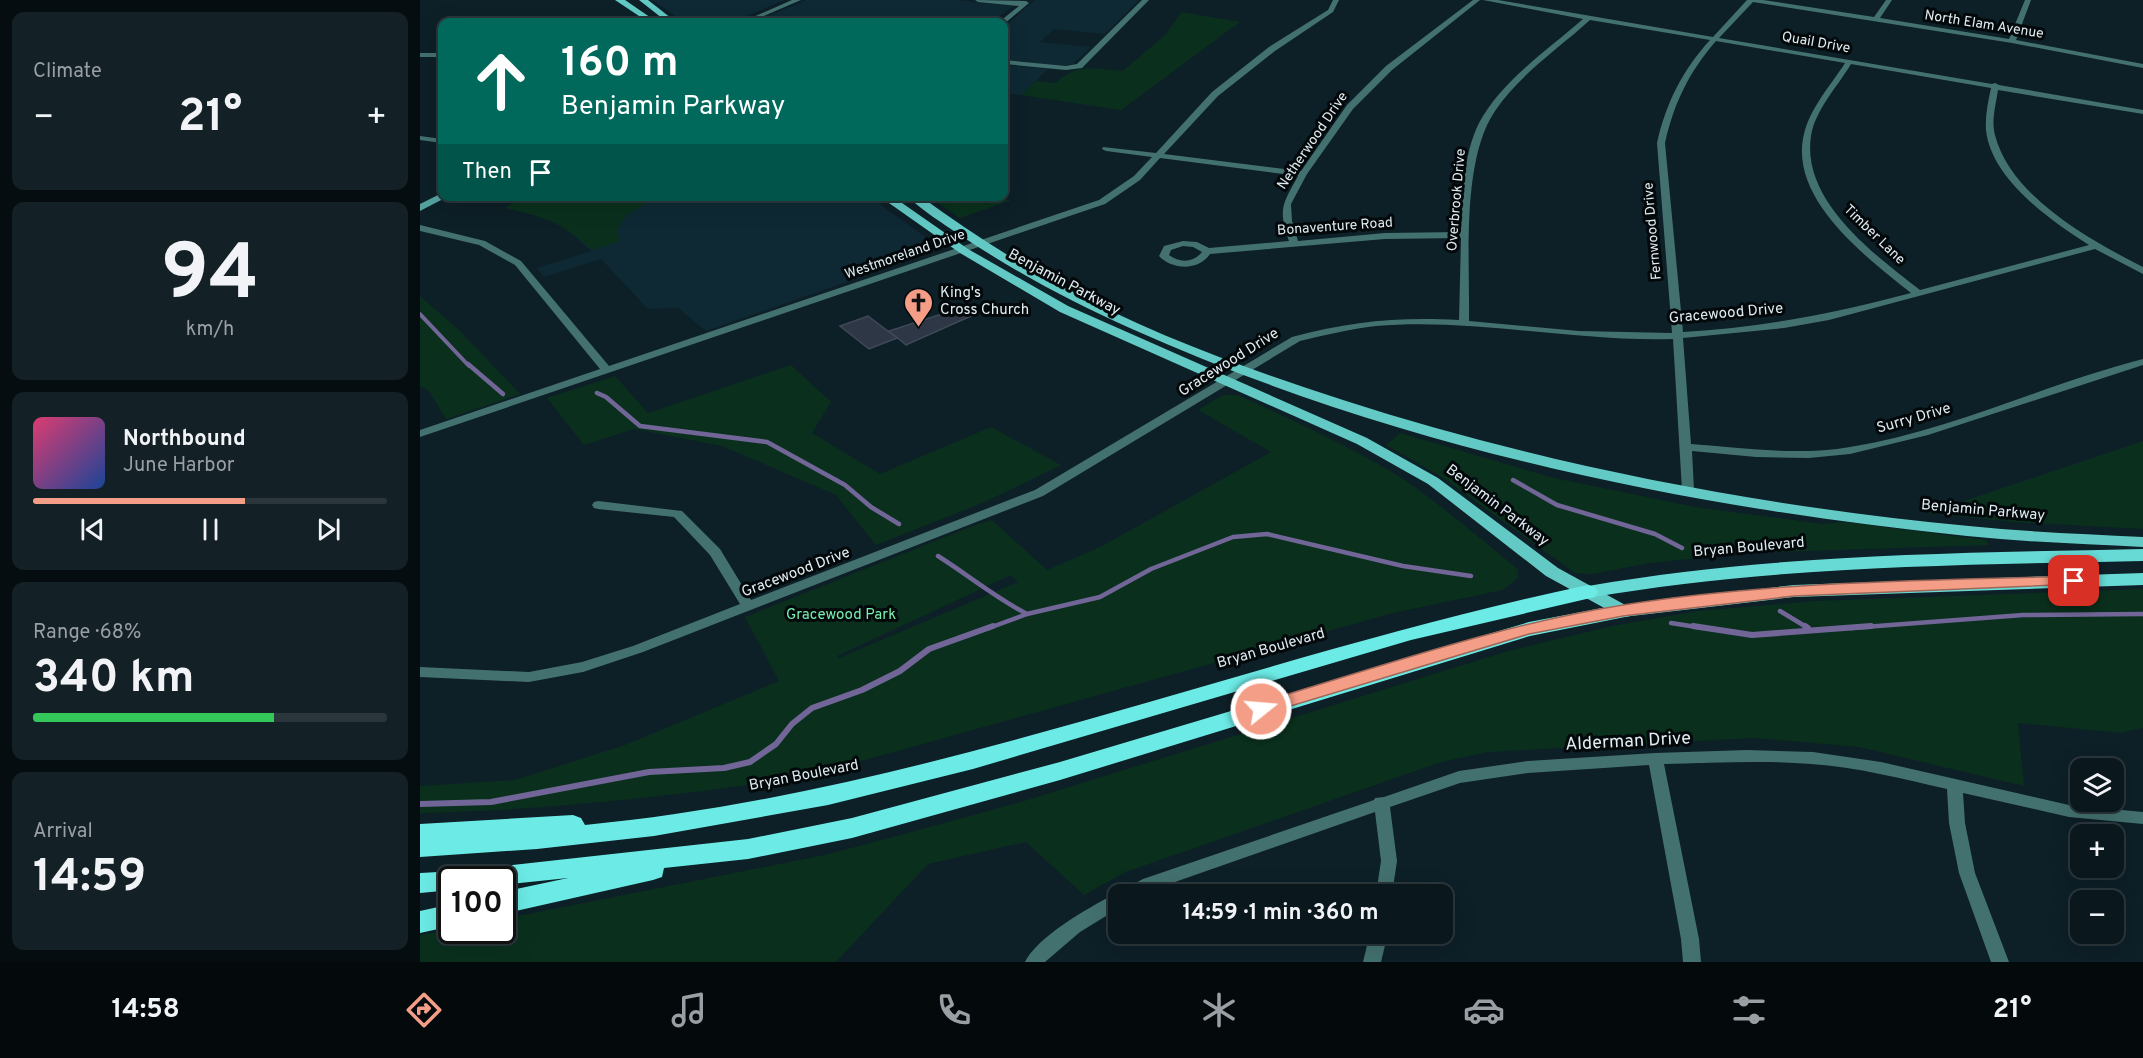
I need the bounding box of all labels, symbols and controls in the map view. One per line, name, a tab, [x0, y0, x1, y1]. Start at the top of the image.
street label: North Elam Avenue	[1923, 7, 2045, 43]
street label: Quail Drive	[1780, 29, 1852, 57]
text: 160 m	[561, 38, 679, 91]
icon: ahead	[462, 42, 540, 120]
text: Climate	[33, 59, 102, 85]
street label: Netherwood Drive	[1274, 89, 1352, 193]
text: 21°	[178, 90, 242, 147]
text: Benjamin Parkway	[561, 90, 785, 124]
text: −	[33, 98, 54, 140]
text: +	[366, 98, 387, 140]
street label: Overbrook Drive	[1444, 148, 1470, 252]
icon: arrive	[524, 156, 557, 189]
text: Then	[462, 159, 512, 186]
street label: Fernwood Drive	[1640, 182, 1666, 280]
street label: Timber Lane	[1840, 201, 1908, 269]
street label: Bonaventure Road	[1277, 214, 1393, 240]
street label: Westmoreland Drive	[843, 226, 967, 284]
text: 94	[161, 228, 259, 327]
street label: Benjamin Parkway	[1005, 245, 1124, 321]
place label: King's Cross Church	[940, 284, 1029, 320]
church icon: King's Cross Church	[903, 286, 935, 328]
street label: Gracewood Drive	[1668, 300, 1784, 328]
text: km/h	[186, 317, 234, 343]
street label: Gracewood Drive	[1175, 325, 1283, 401]
street label: Surry Drive	[1875, 399, 1953, 439]
text: Northbound	[123, 426, 246, 453]
text: June Harbor	[123, 453, 235, 479]
street label: Benjamin Parkway	[1442, 461, 1553, 551]
street label: Benjamin Parkway	[1920, 496, 2046, 526]
icon: previous	[76, 513, 109, 546]
icon: pause	[194, 513, 227, 546]
icon: next	[312, 513, 345, 546]
street label: Bryan Boulevard	[1693, 534, 1805, 562]
street label: Gracewood Drive	[739, 544, 853, 602]
pin	[2048, 555, 2099, 606]
icon: arrive	[2057, 564, 2090, 597]
park label: Gracewood Park	[786, 606, 896, 625]
text: Range · 68%	[33, 620, 141, 646]
street label: Bryan Boulevard	[1215, 625, 1327, 673]
text: 340 km	[33, 651, 194, 708]
position arrow	[1229, 677, 1293, 741]
street label: Alderman Drive	[1565, 727, 1691, 757]
street label: Bryan Boulevard	[748, 756, 860, 796]
map controls	[2070, 758, 2124, 944]
button: layers	[2070, 758, 2124, 812]
text: Arrival	[33, 819, 93, 845]
button: +	[2070, 824, 2124, 878]
text: 14:59	[33, 850, 146, 907]
speed limit sign: 100	[438, 866, 516, 944]
button: −	[2070, 890, 2124, 944]
text: 14:59 · 1 min · 360 m	[1182, 900, 1379, 927]
icon: directions	[403, 989, 445, 1031]
icon: music	[668, 989, 710, 1031]
icon: phone	[933, 989, 975, 1031]
icon: climate	[1198, 989, 1240, 1031]
icon: car	[1463, 989, 1505, 1031]
icon: filters	[1728, 989, 1770, 1031]
text: 14:58	[112, 993, 180, 1027]
text: 21°	[1993, 993, 2031, 1027]

